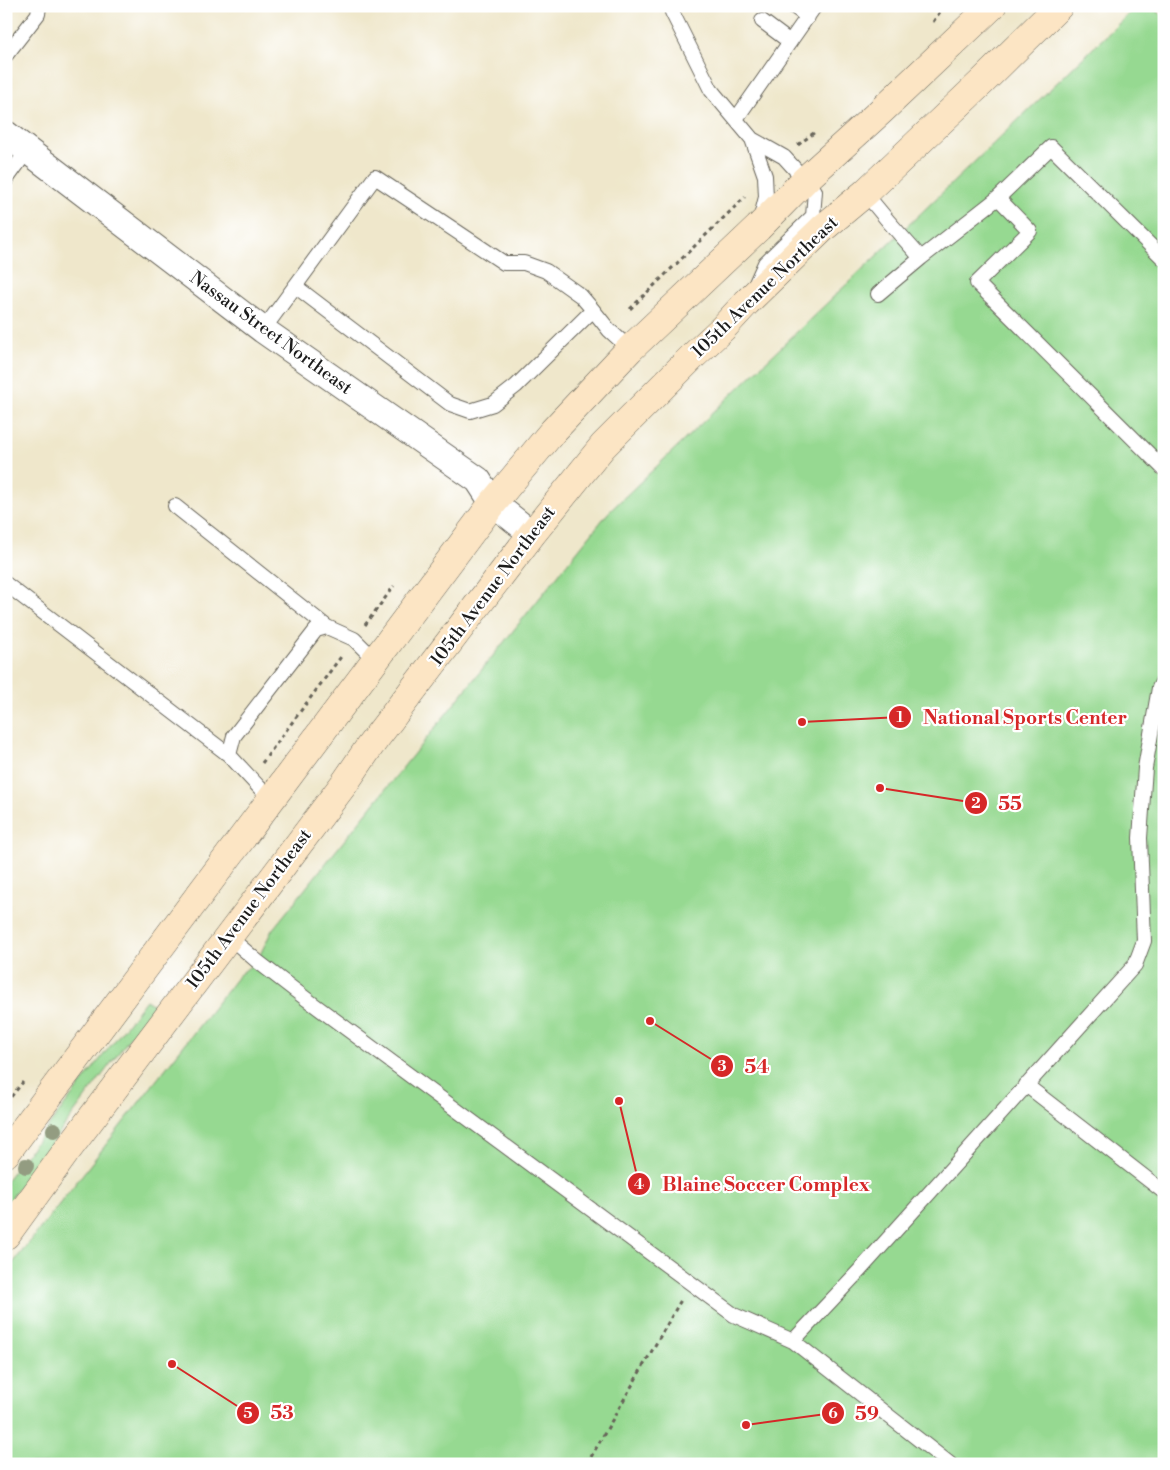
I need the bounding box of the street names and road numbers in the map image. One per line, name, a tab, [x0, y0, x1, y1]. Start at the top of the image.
street label: 105th Avenue Northeast	[687, 211, 843, 363]
street label: Nassau Street Northeast	[185, 266, 357, 400]
street label: 105th Avenue Northeast	[425, 501, 561, 671]
street label: 105th Avenue Northeast	[181, 824, 317, 994]

